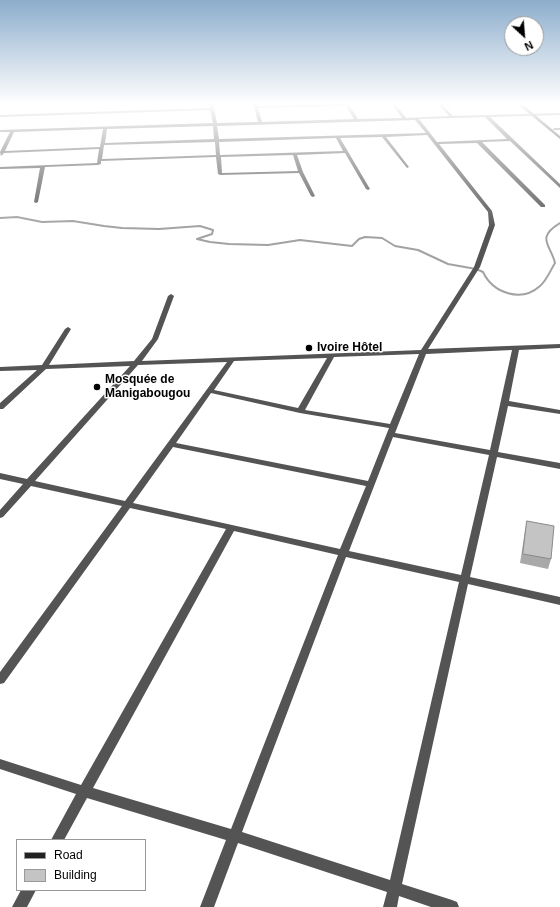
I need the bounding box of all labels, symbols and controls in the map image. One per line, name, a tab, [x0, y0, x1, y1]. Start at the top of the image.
north arrow	[504, 16, 544, 56]
text: N	[523, 39, 535, 53]
place label: Ivoire Hôtel	[317, 341, 382, 355]
marker: Ivoire Hôtel	[304, 343, 314, 353]
place label: Mosquée de Manigabougou	[105, 373, 190, 401]
marker: Mosquée de Manigabougou	[92, 382, 102, 392]
legend	[16, 839, 146, 891]
text: Road	[54, 848, 83, 862]
text: Building	[54, 868, 97, 882]

